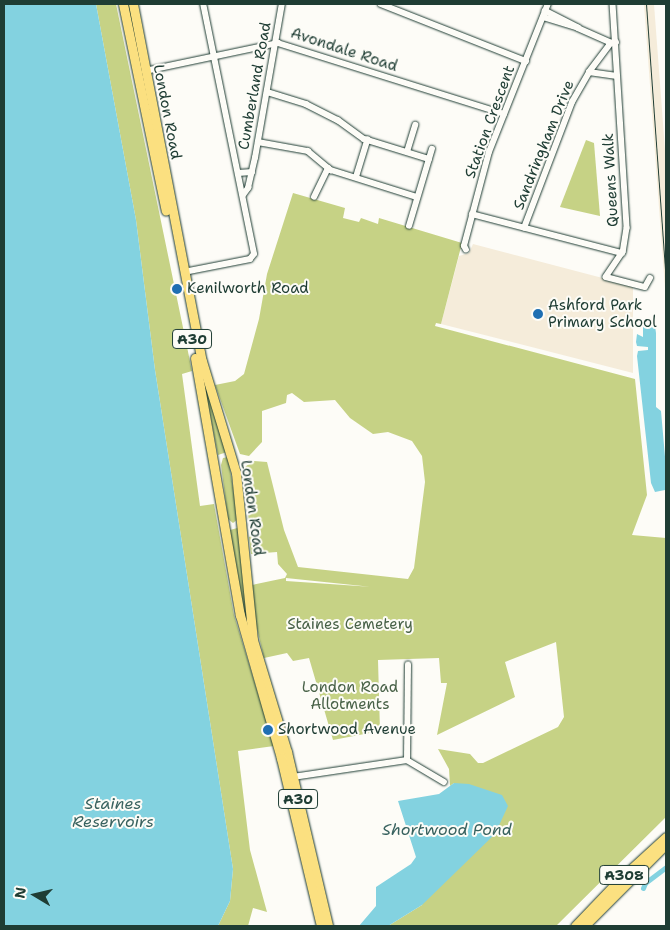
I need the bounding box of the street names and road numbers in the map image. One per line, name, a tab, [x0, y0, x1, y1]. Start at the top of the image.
street label: Cumberland Road	[235, 21, 275, 151]
street label: Avondale Road	[288, 24, 400, 76]
street label: London Road	[149, 63, 185, 161]
street label: Station Crescent	[461, 63, 519, 181]
street label: Sandringham Drive	[510, 78, 578, 212]
street label: Queens Walk	[600, 133, 622, 227]
road number: A30	[172, 328, 212, 350]
street label: London Road	[236, 459, 268, 557]
road number: A30	[278, 788, 318, 811]
road number: A308	[599, 864, 649, 886]

